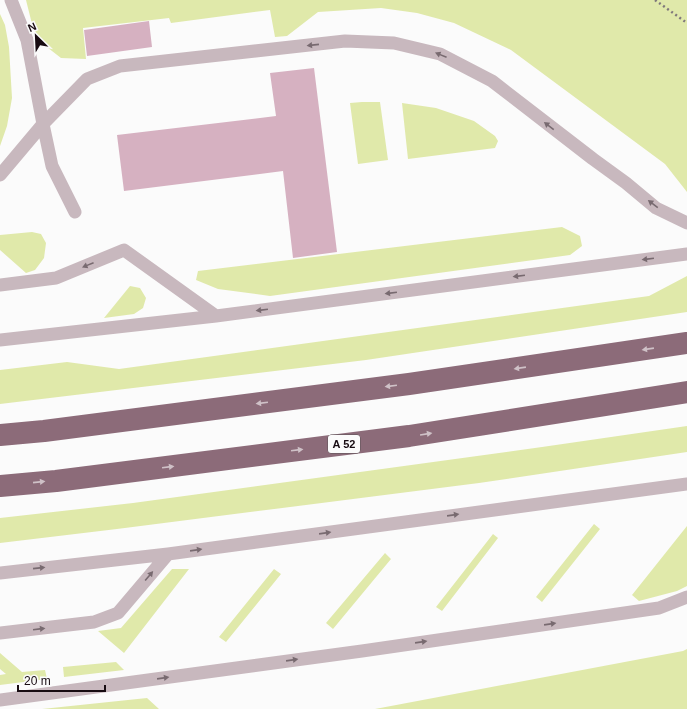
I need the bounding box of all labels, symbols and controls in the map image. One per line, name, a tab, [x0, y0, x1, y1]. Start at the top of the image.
north arrow	[16, 16, 56, 56]
text: N	[26, 20, 38, 34]
one-way arrow	[307, 41, 319, 48]
one-way arrow	[436, 52, 447, 58]
one-way arrow	[544, 122, 555, 130]
one-way arrow	[648, 201, 658, 209]
one-way arrow	[642, 256, 654, 262]
one-way arrow	[82, 262, 94, 268]
one-way arrow	[513, 273, 525, 279]
one-way arrow	[384, 290, 397, 296]
one-way arrow	[256, 307, 268, 313]
one-way arrow	[642, 346, 654, 352]
one-way arrow	[514, 365, 526, 371]
one-way arrow	[385, 383, 397, 389]
one-way arrow	[256, 400, 268, 406]
one-way arrow	[420, 430, 432, 436]
road number: A 52	[328, 435, 360, 453]
one-way arrow	[291, 447, 303, 453]
one-way arrow	[162, 463, 174, 470]
one-way arrow	[33, 479, 45, 486]
one-way arrow	[447, 512, 459, 518]
one-way arrow	[318, 530, 331, 536]
one-way arrow	[190, 547, 202, 553]
one-way arrow	[33, 565, 45, 572]
one-way arrow	[145, 571, 154, 581]
one-way arrow	[544, 621, 556, 627]
one-way arrow	[33, 626, 45, 632]
one-way arrow	[415, 639, 427, 645]
one-way arrow	[286, 657, 298, 663]
scale bar	[18, 667, 105, 693]
text: 20 m	[24, 674, 51, 688]
one-way arrow	[157, 675, 170, 681]

